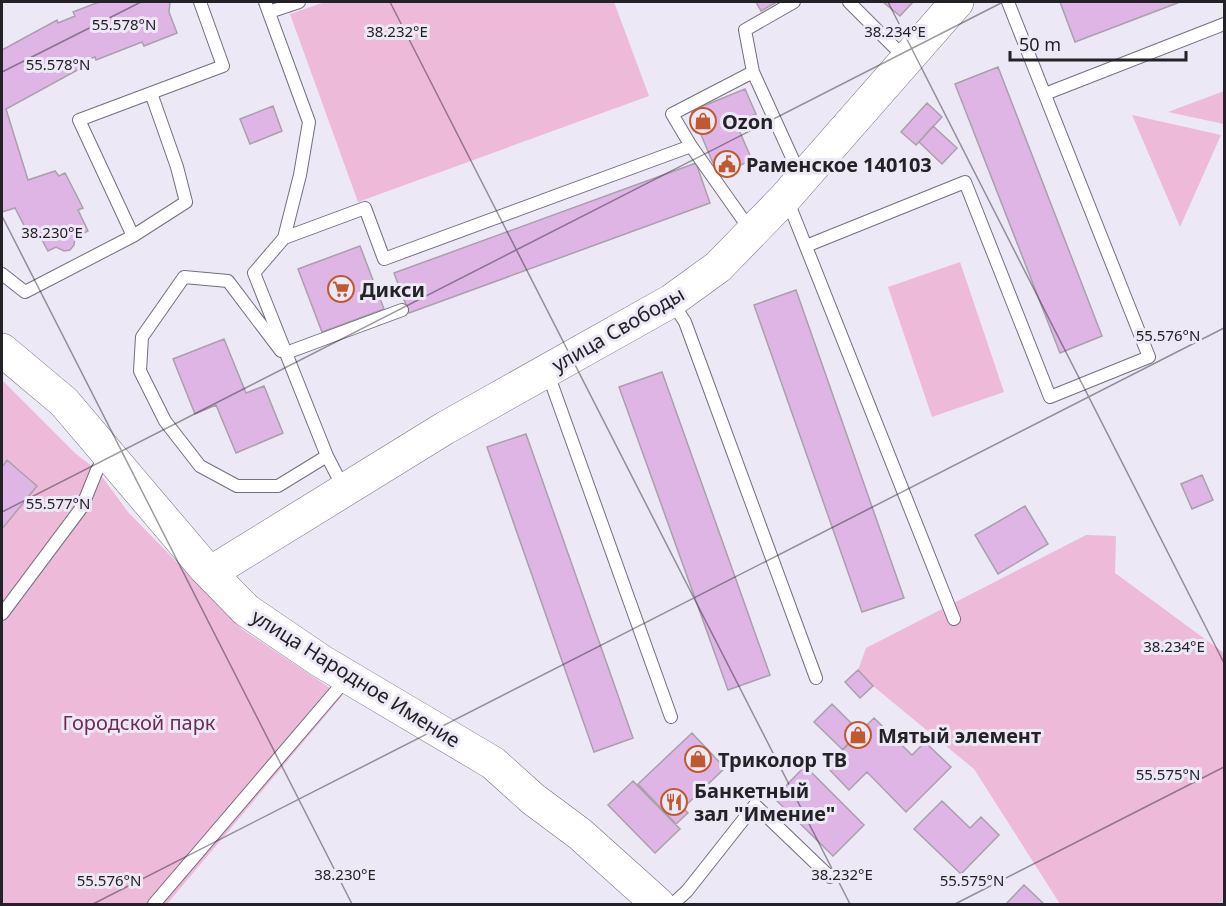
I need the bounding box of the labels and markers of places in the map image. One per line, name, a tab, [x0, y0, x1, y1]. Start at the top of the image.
shop icon: Ozon	[688, 106, 718, 136]
place label: Ozon	[722, 108, 773, 135]
public building icon: Раменское 140103	[712, 149, 742, 179]
place label: Раменское 140103	[746, 151, 932, 178]
supermarket icon: Дикси	[326, 274, 356, 304]
place label: Дикси	[360, 276, 425, 303]
shop icon: Мятый элемент	[843, 720, 873, 750]
place label: Мятый элемент	[878, 722, 1041, 749]
shop icon: Триколор ТВ	[683, 744, 713, 774]
place label: Триколор ТВ	[718, 746, 847, 773]
place label: Банкетный зал "Имение"	[694, 777, 835, 827]
restaurant icon: Банкетный зал "Имение"	[659, 787, 689, 817]

